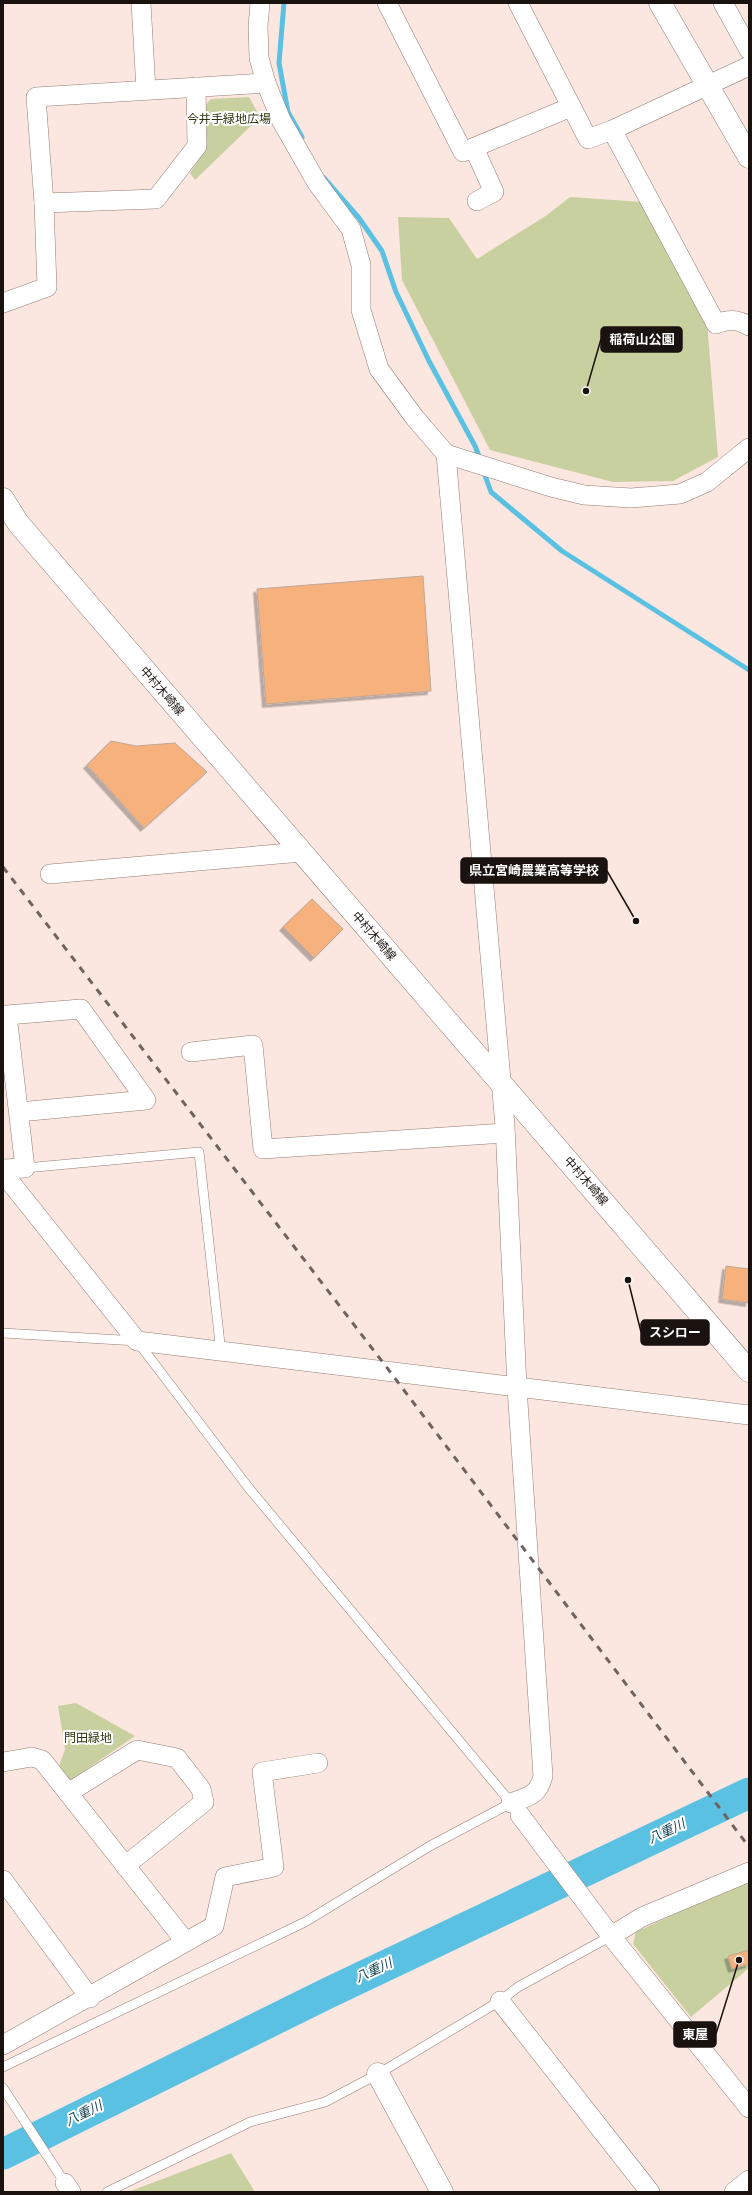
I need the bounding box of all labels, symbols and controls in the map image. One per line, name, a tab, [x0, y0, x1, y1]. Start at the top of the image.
park label: 今井手緑地広場	[187, 112, 271, 125]
callout: 稲荷山公園	[601, 327, 682, 352]
text: 稲荷山公園	[609, 333, 675, 347]
street label: 中村木崎線	[138, 664, 187, 718]
callout: 県立宮崎農業高等学校	[461, 858, 607, 883]
text: 県立宮崎農業高等学校	[469, 863, 599, 878]
street label: 中村木崎線	[350, 909, 399, 963]
street label: 中村木崎線	[562, 1154, 611, 1208]
callout: スシロー	[641, 1320, 709, 1345]
text: スシロー	[649, 1326, 701, 1340]
park label: 門田緑地	[64, 1731, 112, 1744]
water label: 八重川	[646, 1816, 689, 1846]
water label: 八重川	[353, 1955, 396, 1985]
callout: 東屋	[674, 2022, 716, 2047]
text: 東屋	[682, 2028, 708, 2042]
water label: 八重川	[63, 2098, 106, 2128]

